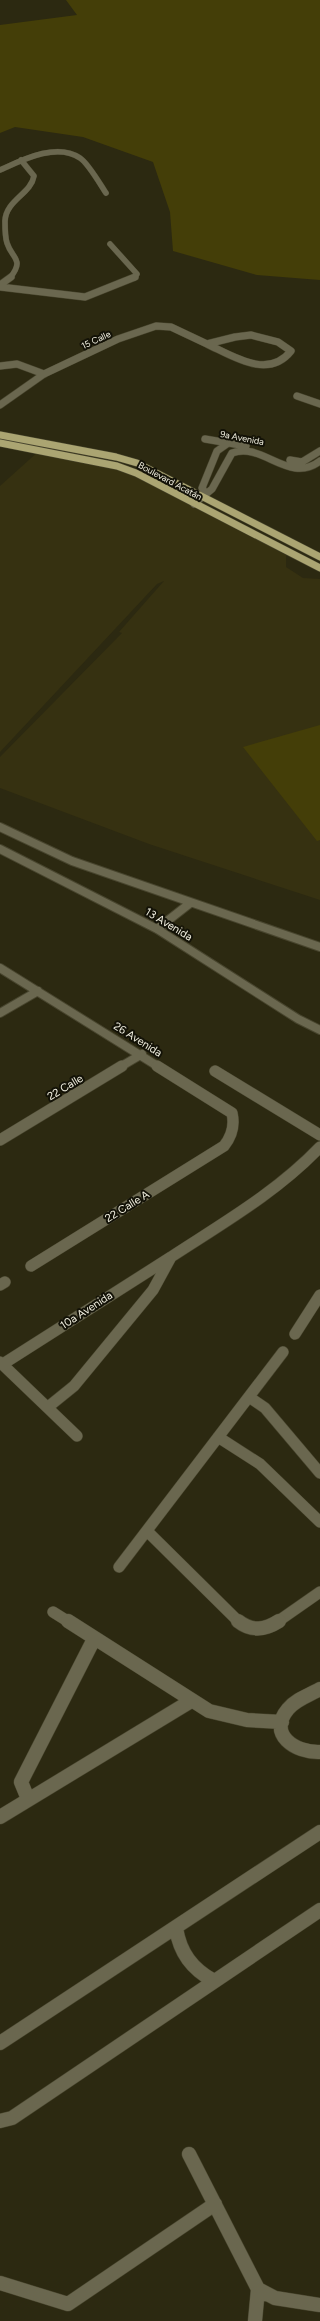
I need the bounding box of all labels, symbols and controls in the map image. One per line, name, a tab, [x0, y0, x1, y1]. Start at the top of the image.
street label: 15 Calle	[79, 328, 112, 351]
street label: 9a Avenida	[219, 428, 265, 447]
street label: Boulevard Acatán	[136, 459, 204, 502]
street label: 13 Avenida	[143, 905, 195, 944]
street label: 26 Avenida	[111, 1019, 164, 1059]
street label: 22 Calle	[45, 1072, 85, 1103]
street label: 22 Calle A	[103, 1187, 152, 1225]
street label: 10a Avenida	[58, 1289, 115, 1332]

